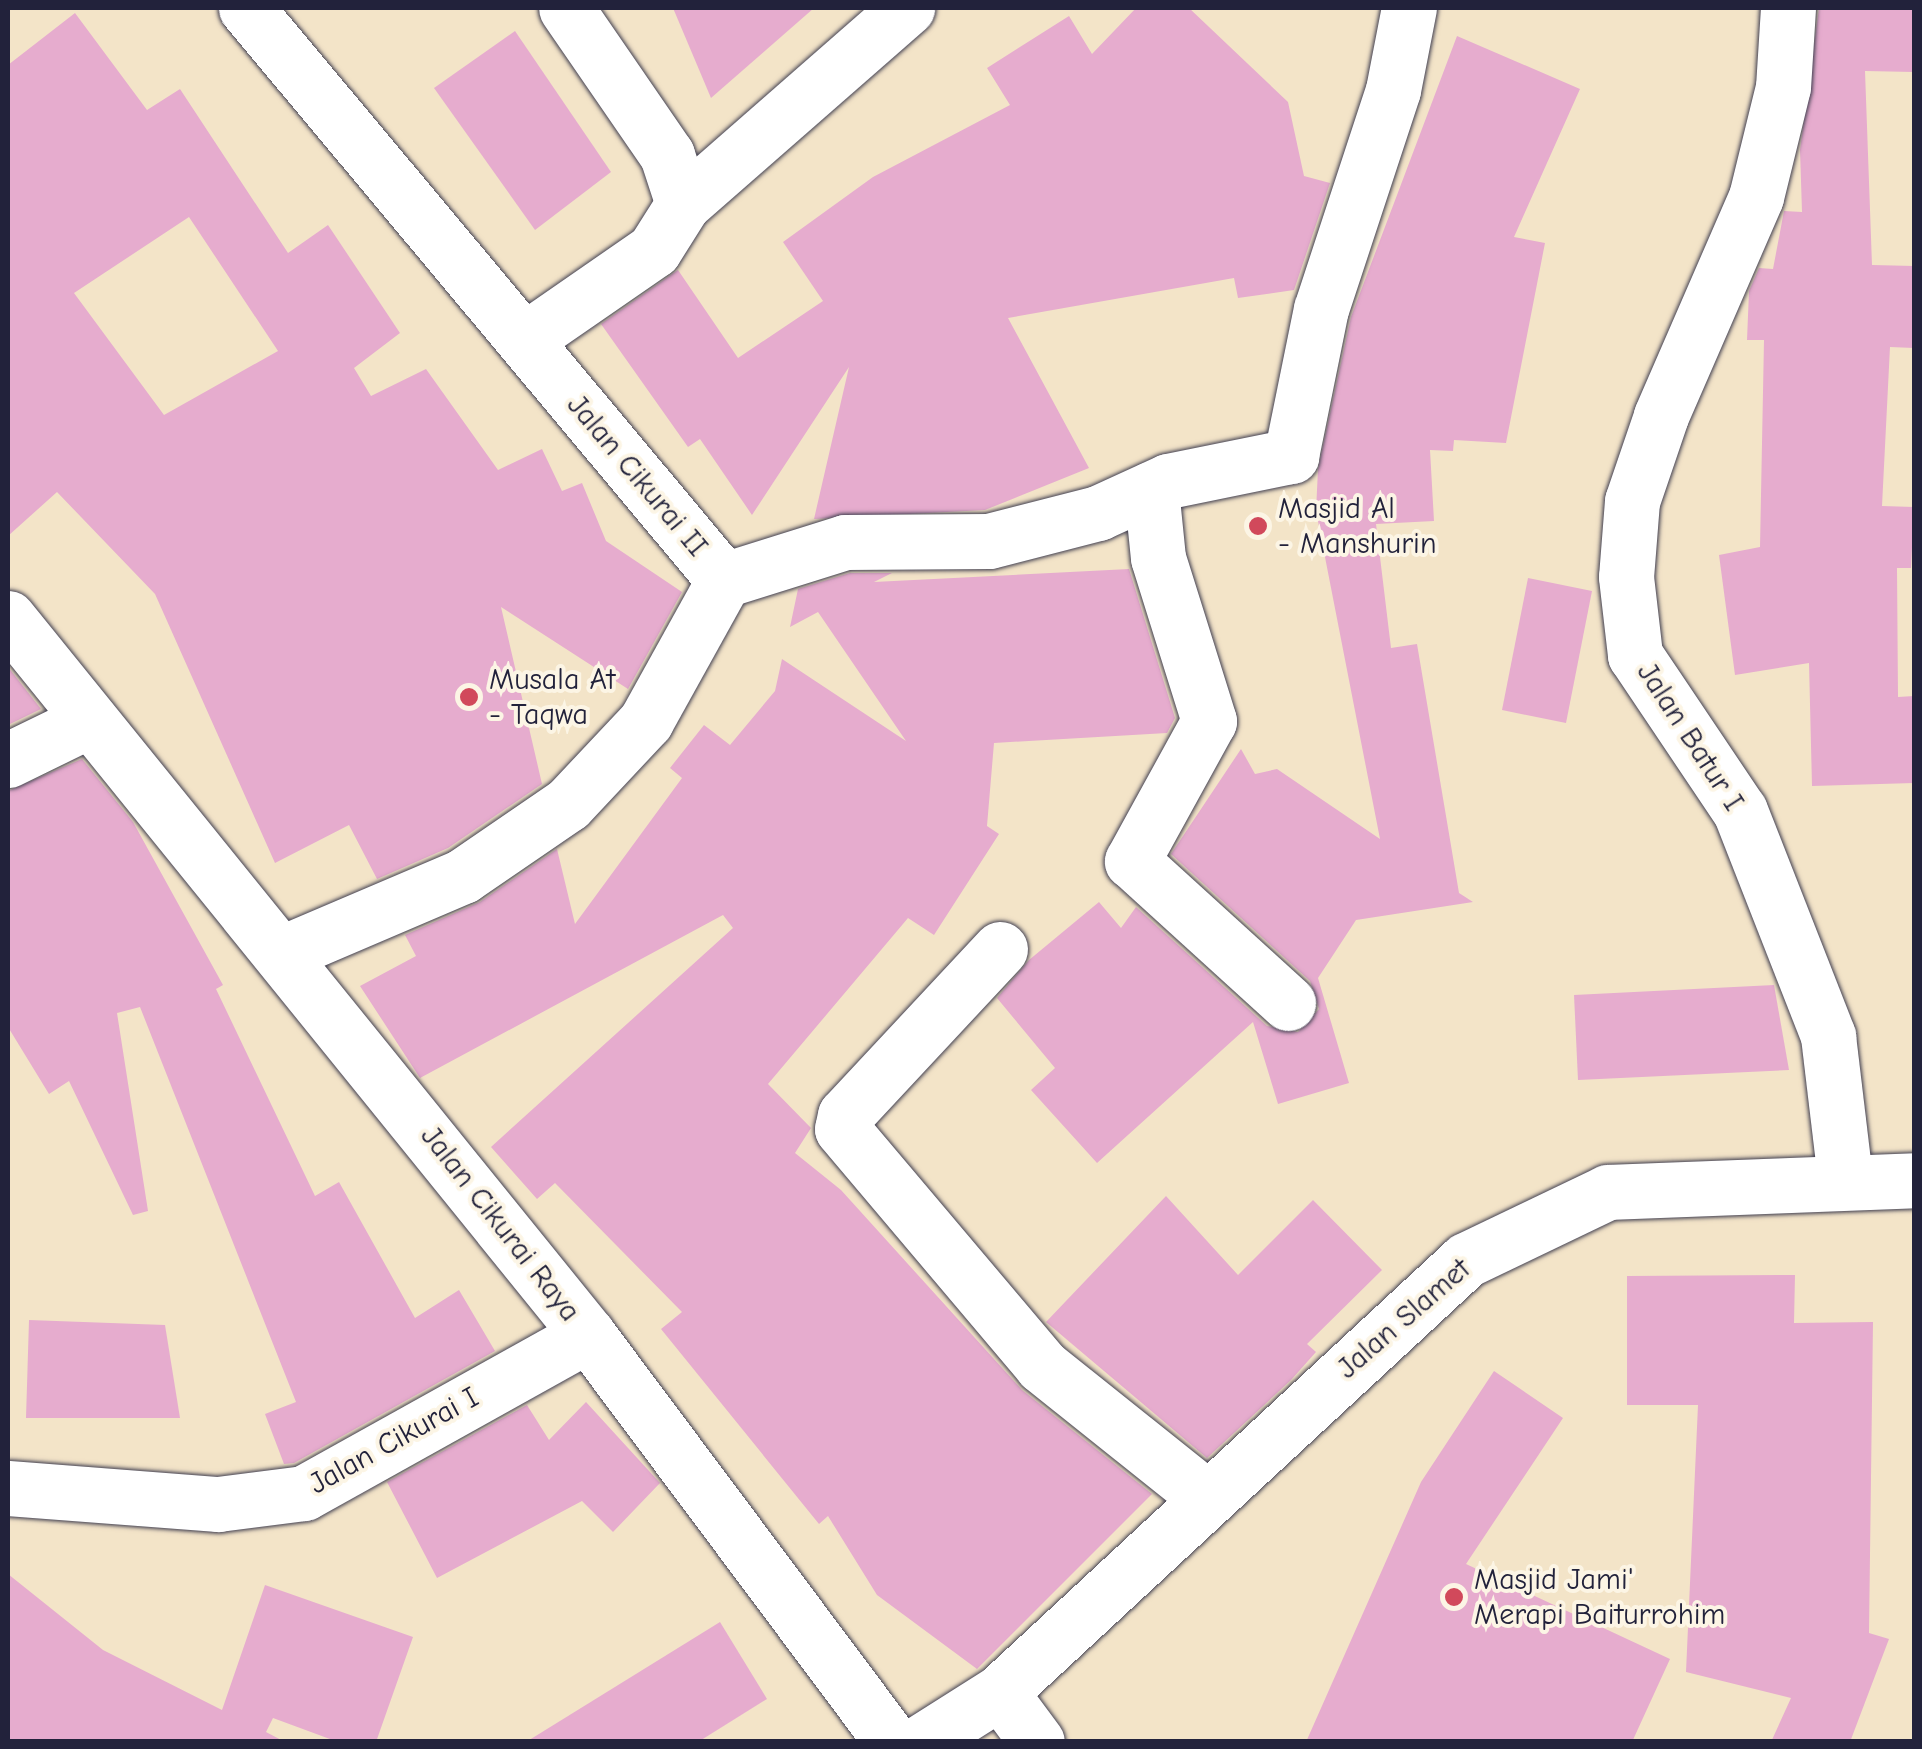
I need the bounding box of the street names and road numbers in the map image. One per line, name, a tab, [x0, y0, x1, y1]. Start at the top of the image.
street label: Jalan Cikurai II	[559, 388, 715, 564]
street label: Jalan Batur I	[1629, 656, 1751, 818]
street label: Jalan Cikurai Raya	[413, 1119, 587, 1329]
street label: Jalan Slamet	[1330, 1251, 1478, 1387]
street label: Jalan Cikurai I	[303, 1380, 485, 1502]

